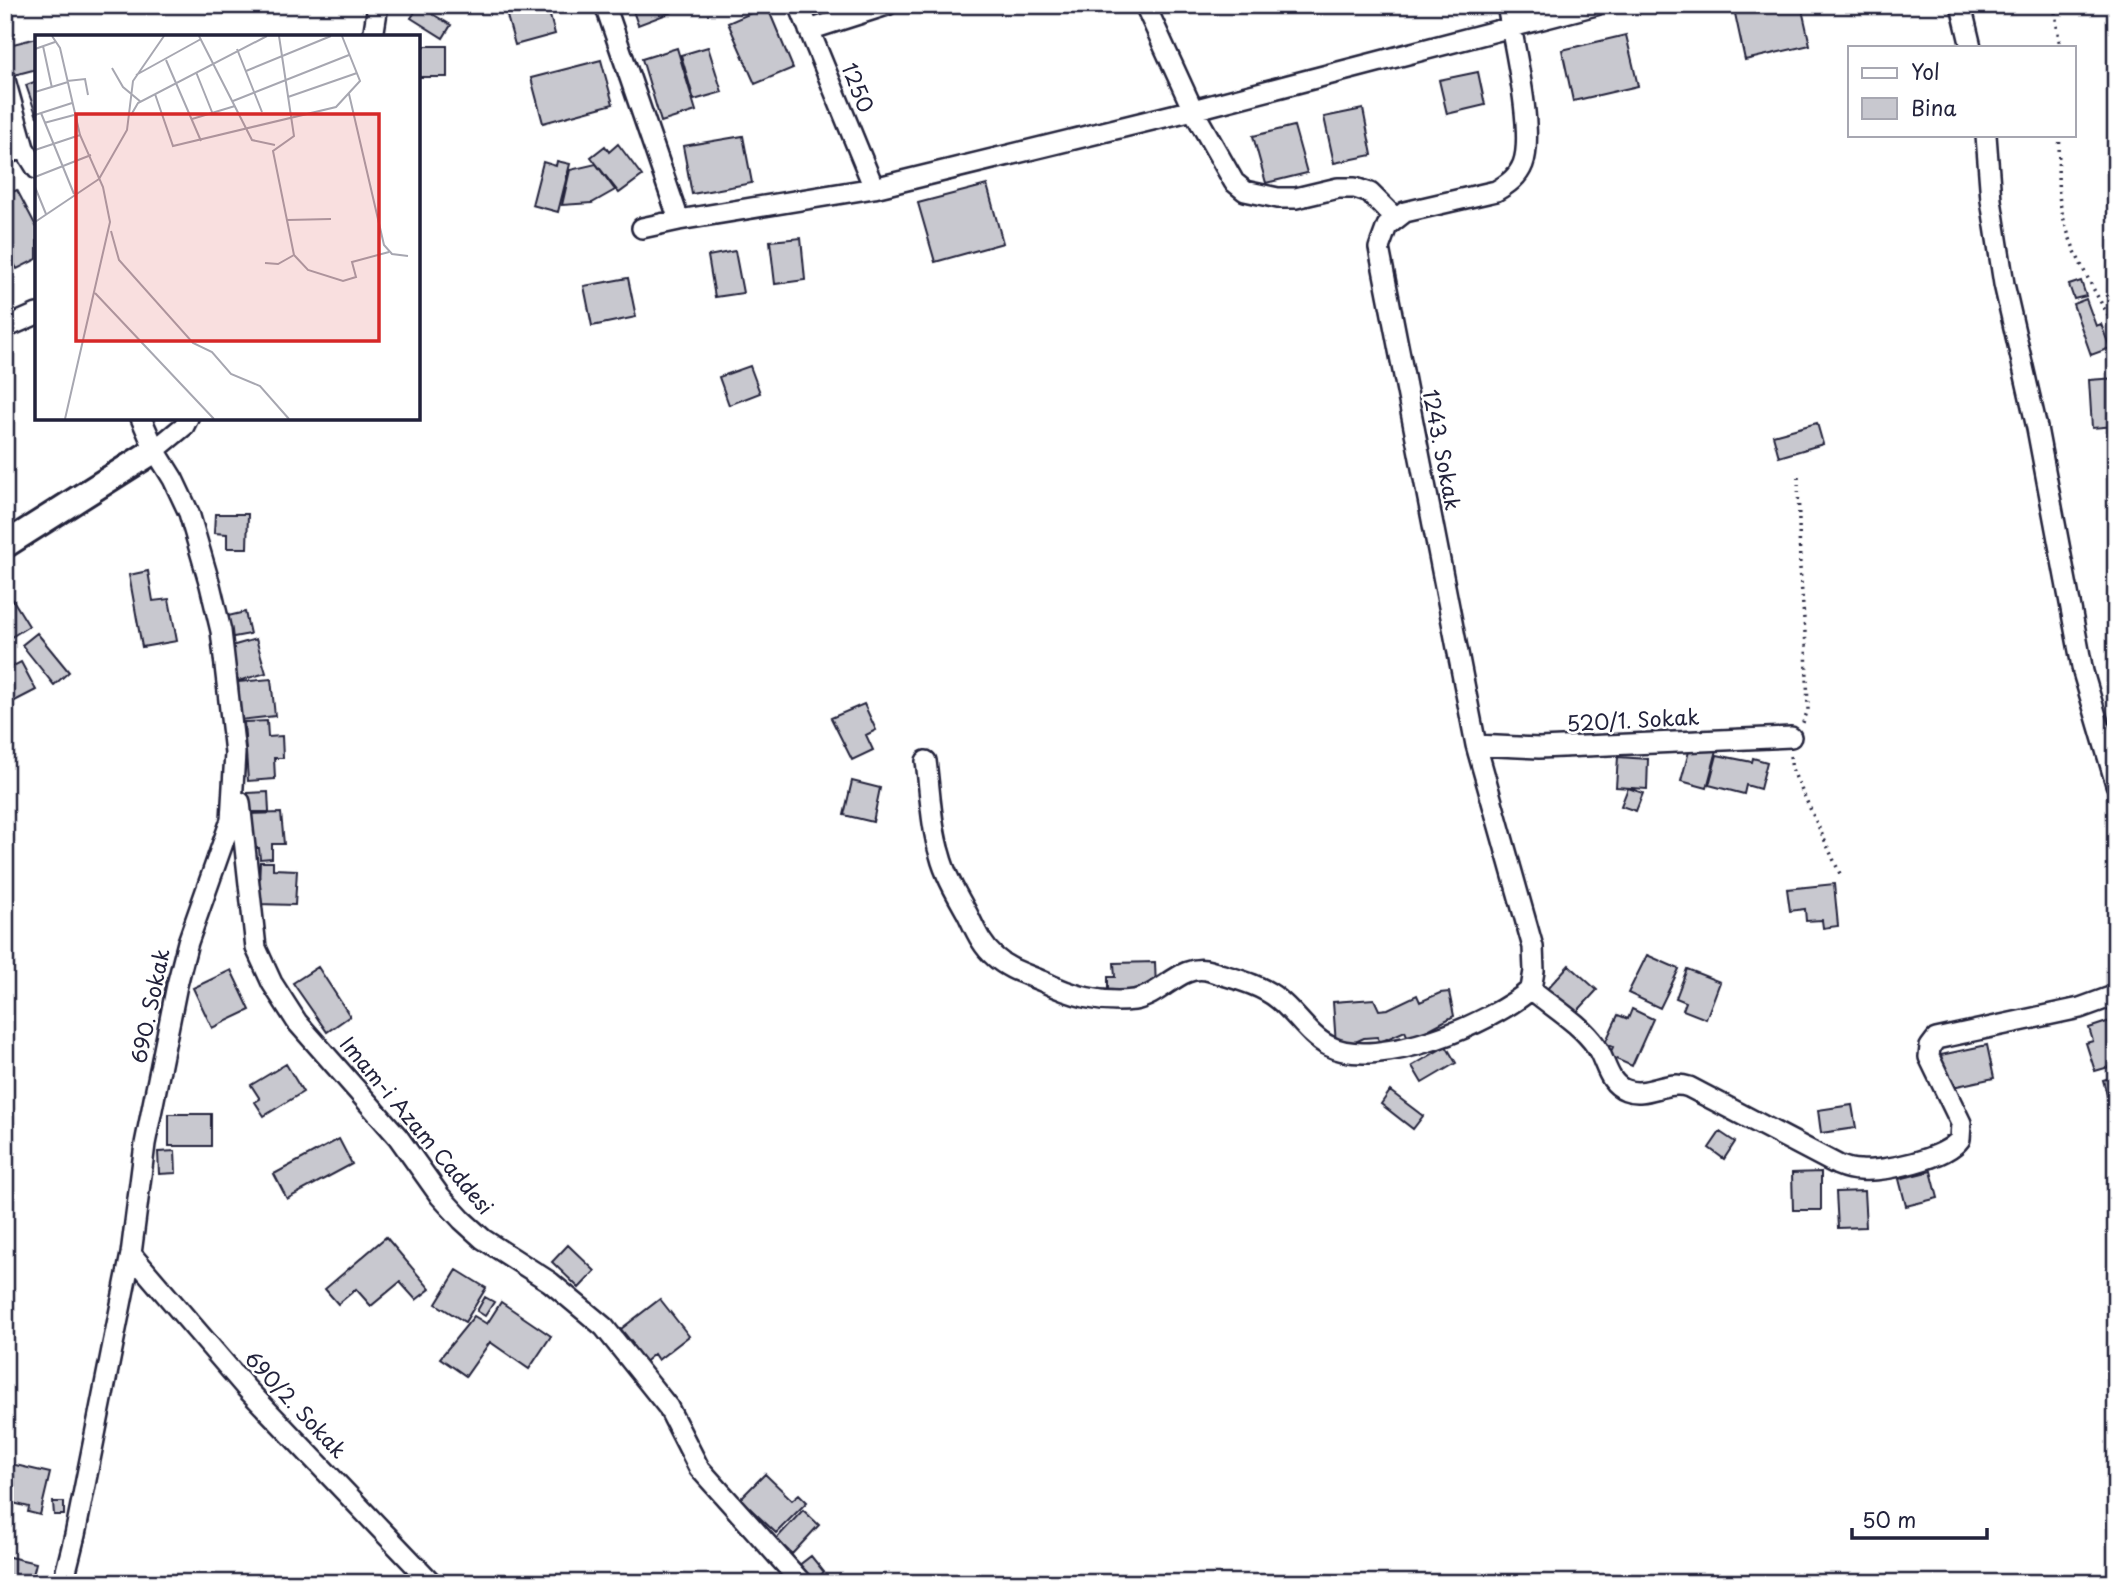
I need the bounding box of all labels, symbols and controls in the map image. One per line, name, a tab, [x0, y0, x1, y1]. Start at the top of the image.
inset map	[35, 35, 420, 420]
legend	[1848, 46, 2076, 136]
text: Yol	[1911, 55, 1940, 87]
street label: 1250	[834, 58, 883, 117]
text: Bina	[1911, 91, 1957, 123]
street label: 1243. Sokak	[1416, 387, 1470, 513]
street label: 520/1. Sokak	[1566, 700, 1700, 738]
street label: 690. Sokak	[121, 945, 177, 1066]
street label: Imam-i Azam Caddesi	[333, 1029, 502, 1221]
street label: 690/2. Sokak	[238, 1342, 355, 1465]
scale bar	[1852, 1497, 1986, 1541]
text: 50 m	[1862, 1503, 1916, 1535]

